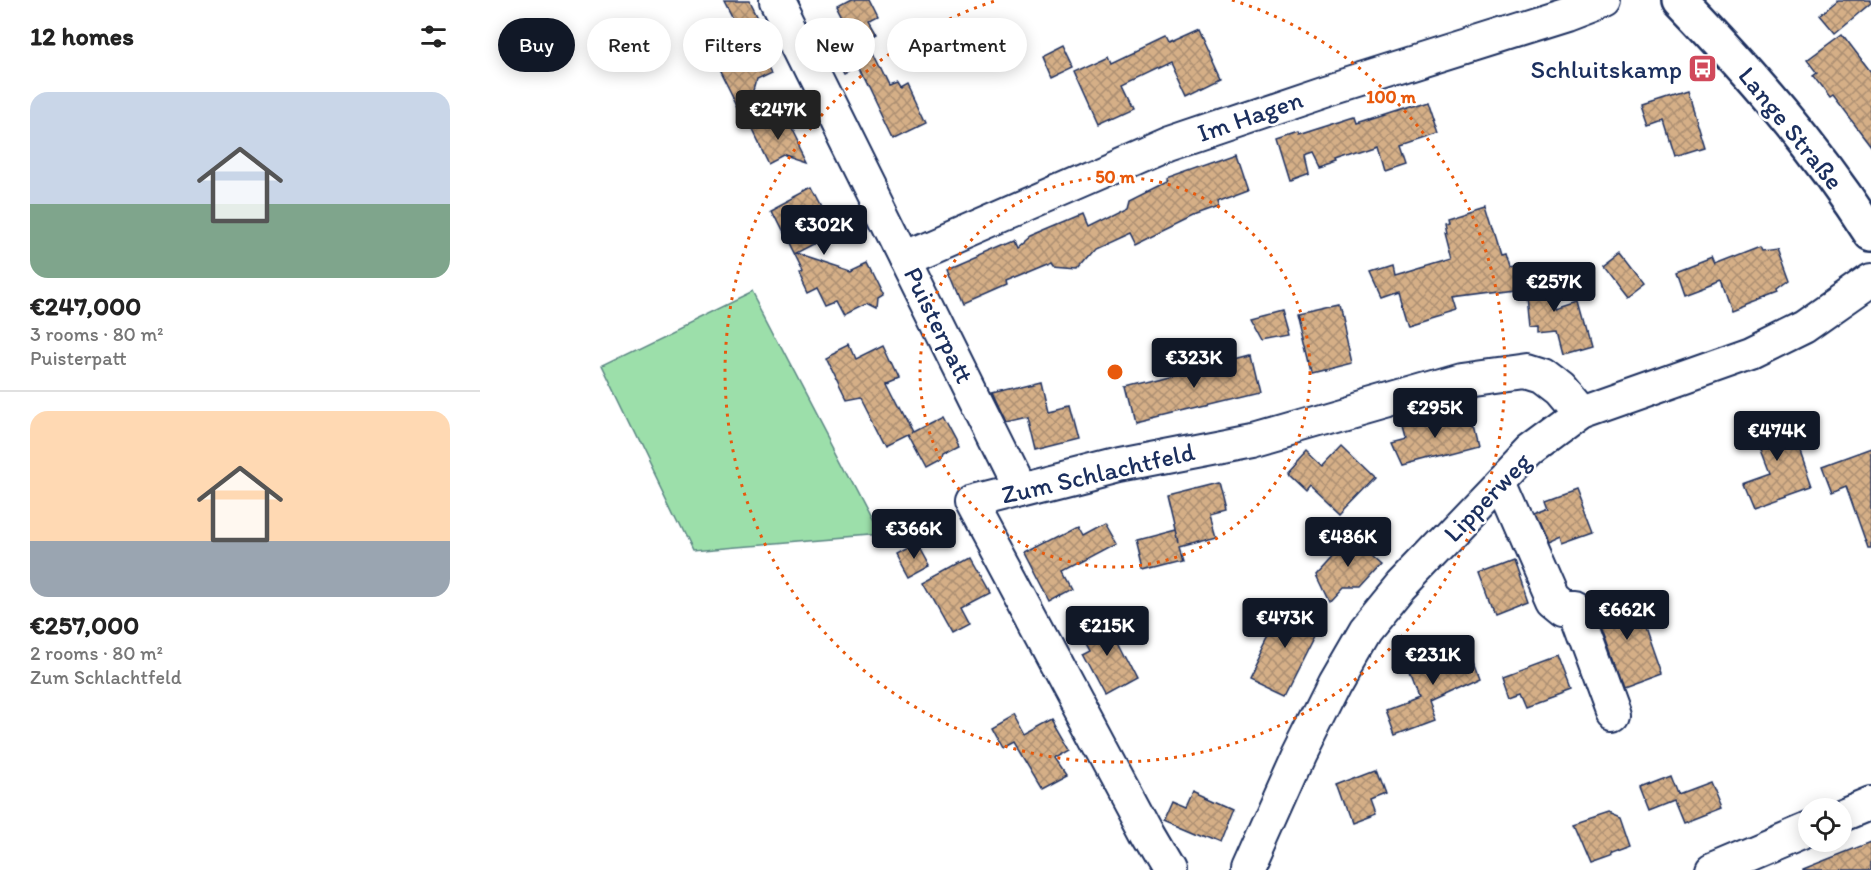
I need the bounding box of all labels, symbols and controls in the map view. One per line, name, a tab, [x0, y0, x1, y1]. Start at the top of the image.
chip: Buy	[498, 18, 575, 72]
chip: Rent	[587, 18, 671, 72]
chip: Filters	[683, 18, 783, 72]
chip: New	[795, 18, 875, 72]
chip: Apartment	[887, 18, 1027, 72]
text: 12 homes	[30, 20, 134, 52]
icon: filters	[417, 20, 450, 53]
place label: Schluitskamp	[1531, 53, 1682, 85]
bus stop icon: Schluitskamp	[1687, 53, 1719, 85]
street label: Lange Straße	[1732, 60, 1850, 196]
street label: Im Hagen	[1193, 83, 1307, 149]
text: 100 m	[1366, 86, 1417, 108]
pin: €247K	[736, 90, 820, 141]
text: €247K	[750, 97, 806, 121]
icon: home	[186, 131, 294, 239]
text: 50 m	[1095, 166, 1136, 188]
pin: €302K	[782, 205, 866, 256]
text: €302K	[795, 212, 853, 236]
street label: Puisterpatt	[897, 261, 981, 389]
pin: €257K	[1512, 262, 1596, 313]
text: €257K	[1526, 269, 1582, 293]
text: €247,000	[30, 290, 141, 322]
text: 3 rooms · 80 m²	[30, 322, 163, 346]
pin: €323K	[1152, 338, 1236, 389]
text: €323K	[1166, 345, 1222, 369]
text: Puisterpatt	[30, 346, 127, 370]
centre of rings	[1105, 362, 1125, 382]
pin: €295K	[1393, 388, 1477, 439]
text: €295K	[1407, 395, 1463, 419]
pin: €474K	[1735, 411, 1819, 462]
text: €474K	[1748, 418, 1806, 442]
street label: Zum Schlachtfeld	[998, 435, 1198, 511]
street label: Lipperweg	[1436, 445, 1538, 549]
icon: home	[186, 450, 294, 558]
pin: €366K	[872, 509, 956, 560]
text: €366K	[886, 516, 942, 540]
pin: €486K	[1306, 517, 1390, 568]
text: €486K	[1319, 524, 1377, 548]
pin: €662K	[1585, 590, 1669, 641]
text: €662K	[1599, 597, 1655, 621]
pin: €473K	[1243, 598, 1327, 649]
text: €473K	[1256, 605, 1314, 629]
pin: €215K	[1065, 606, 1149, 657]
text: €257,000	[30, 609, 139, 641]
text: €215K	[1080, 613, 1134, 637]
pin: €231K	[1391, 635, 1475, 686]
text: 2 rooms · 80 m²	[30, 641, 163, 665]
text: €231K	[1406, 642, 1460, 666]
text: Zum Schlachtfeld	[30, 665, 182, 689]
map controls	[1798, 798, 1852, 852]
button: locate	[1798, 798, 1852, 852]

